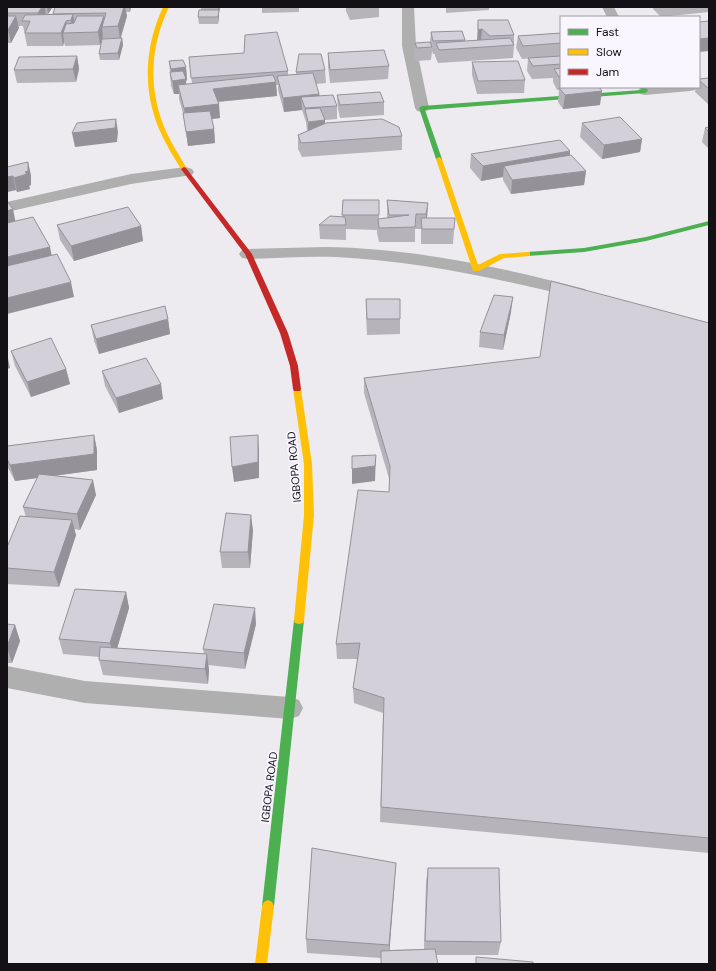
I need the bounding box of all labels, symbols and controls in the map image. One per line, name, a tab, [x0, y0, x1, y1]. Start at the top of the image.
legend	[560, 16, 700, 88]
text: Fast	[596, 24, 619, 40]
text: Slow	[596, 44, 622, 60]
text: Jam	[596, 64, 619, 80]
street label: IGBOPA ROAD	[284, 431, 304, 503]
street label: IGBOPA ROAD	[258, 750, 280, 823]

